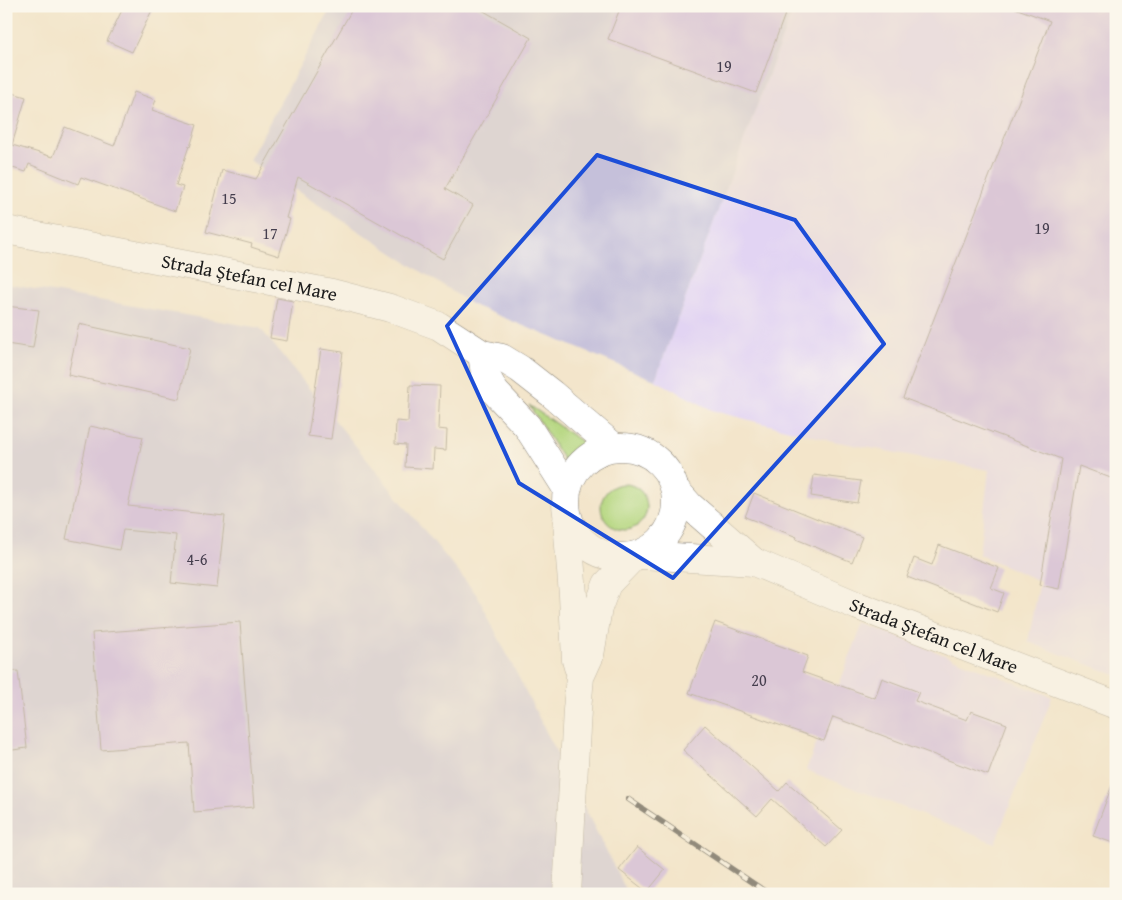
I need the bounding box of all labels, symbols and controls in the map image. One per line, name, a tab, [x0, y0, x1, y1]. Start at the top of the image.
house number: 19	[716, 54, 732, 78]
house number: 15	[221, 186, 237, 210]
house number: 19	[1034, 216, 1050, 240]
house number: 17	[262, 221, 278, 245]
street label: Strada Ștefan cel Mare	[159, 246, 341, 308]
house number: 4-6	[187, 547, 208, 571]
street label: Strada Ștefan cel Mare	[845, 590, 1022, 680]
house number: 20	[751, 668, 767, 692]

